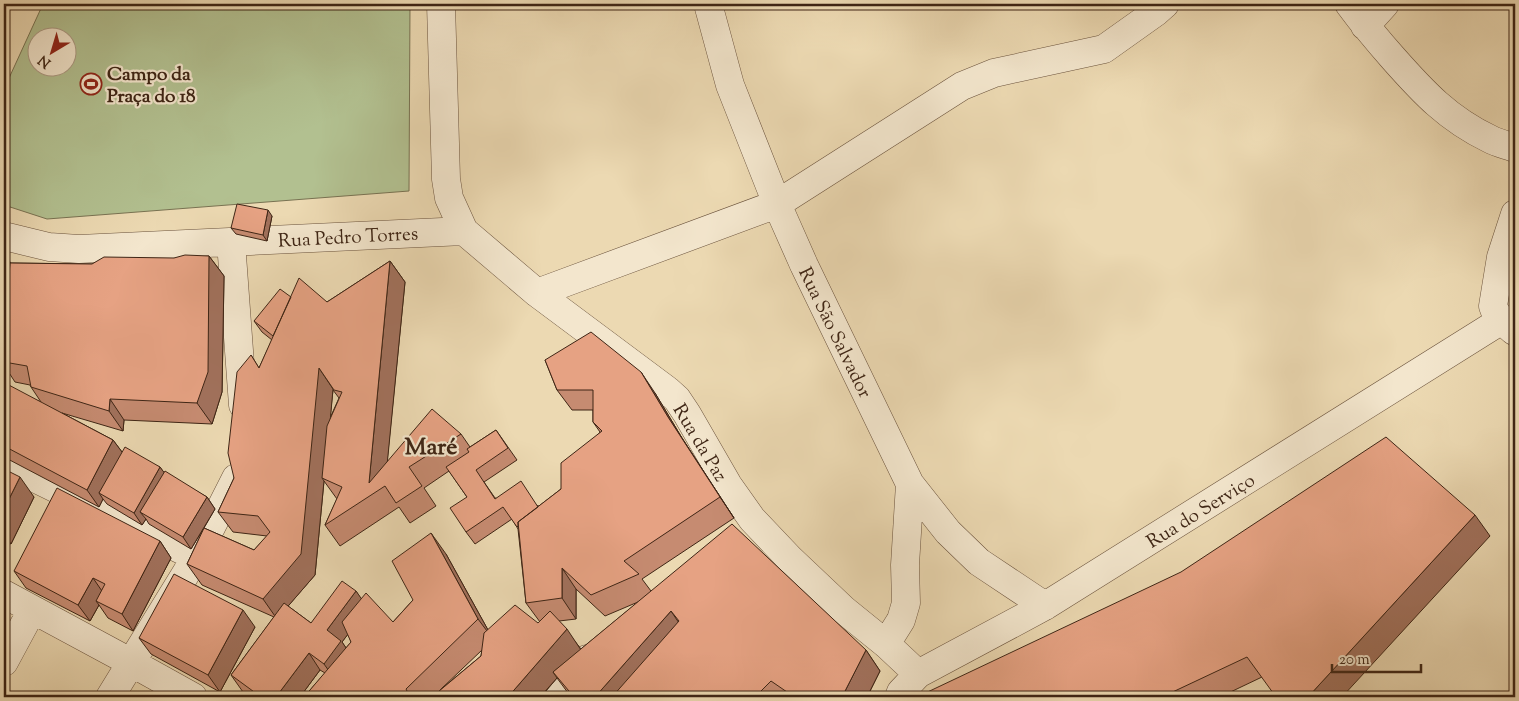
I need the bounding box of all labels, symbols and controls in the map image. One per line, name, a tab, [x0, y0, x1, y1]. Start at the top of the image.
north arrow	[28, 28, 78, 78]
text: N	[35, 49, 56, 72]
place label: Campo da Praça do 18	[107, 62, 196, 111]
sports icon: Campo da Praça do 18	[79, 72, 103, 96]
street label: Rua Pedro Torres	[277, 221, 419, 256]
street label: Rua São Salvador	[790, 263, 877, 403]
street label: Rua da Paz	[665, 399, 733, 487]
district label: Maré	[405, 431, 457, 465]
street label: Rua do Serviço	[1142, 468, 1261, 556]
scale bar	[1332, 641, 1420, 673]
text: 20 m	[1339, 650, 1370, 671]

